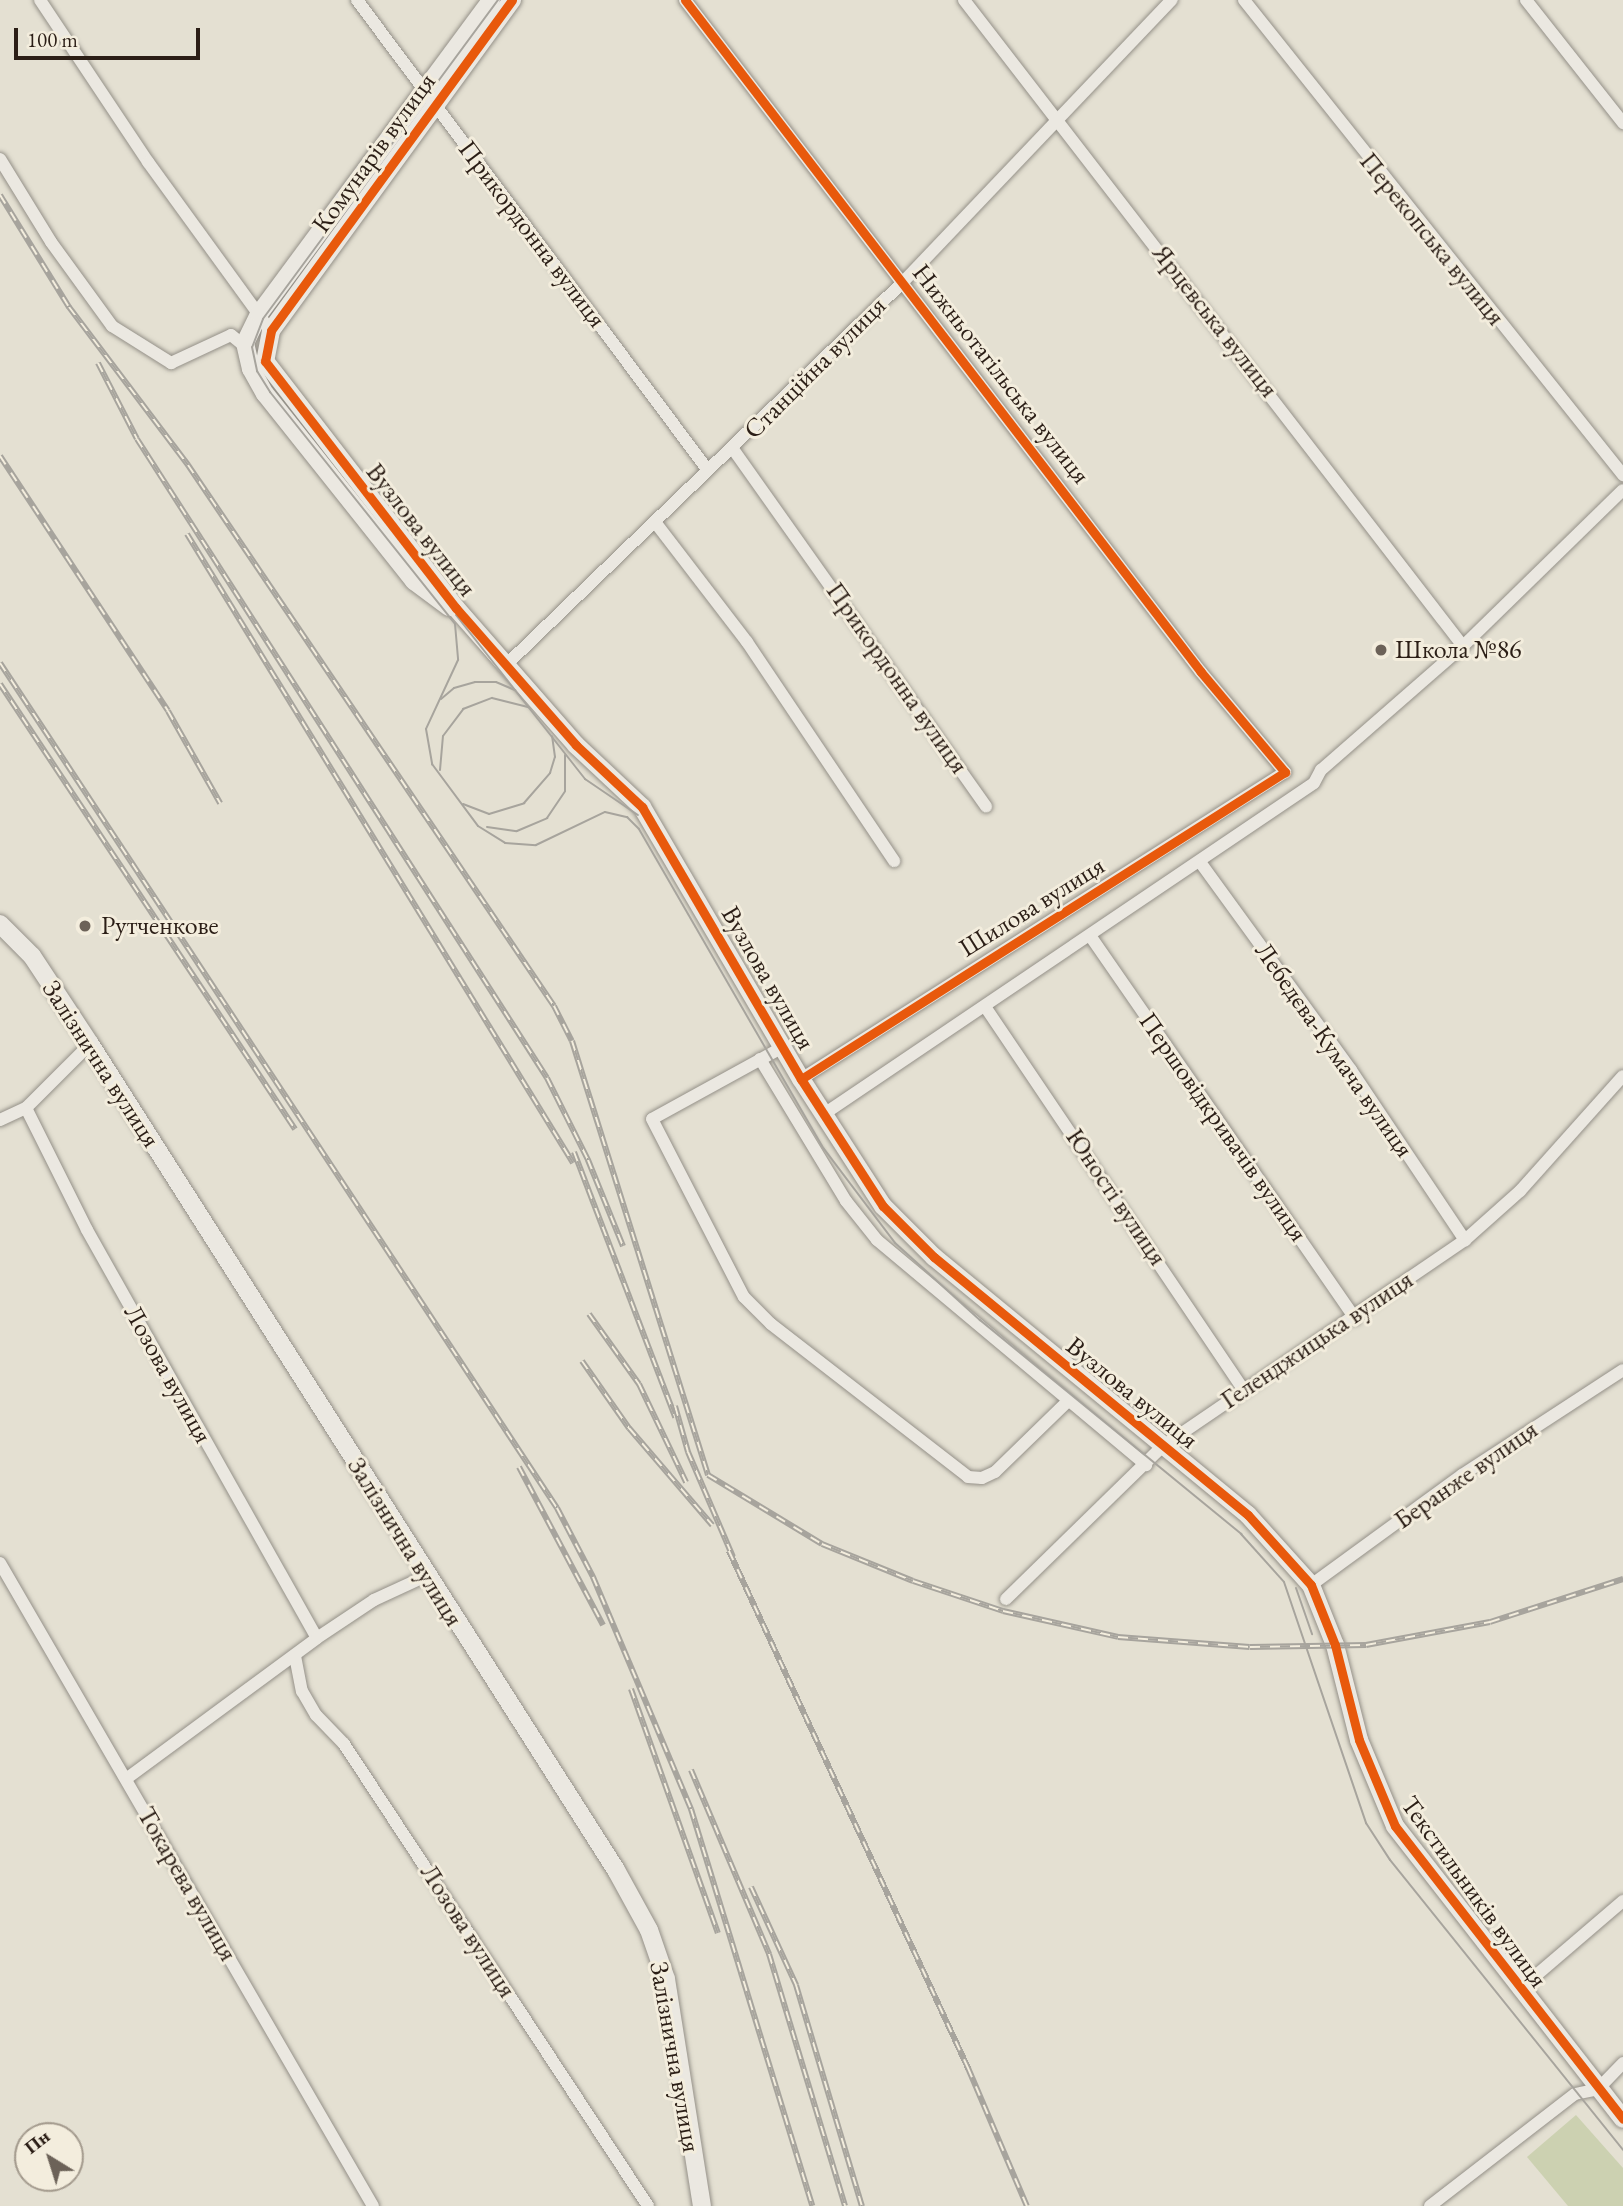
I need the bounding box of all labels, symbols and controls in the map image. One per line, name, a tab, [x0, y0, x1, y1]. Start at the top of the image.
scale bar	[18, 14, 203, 58]
text: 100 m	[27, 26, 78, 53]
street label: Комунарів вулиця	[306, 67, 442, 239]
street label: Прикордонна вулиця	[451, 134, 613, 334]
street label: Перекопська вулиця	[1353, 146, 1511, 332]
street label: Ярцевська вулиця	[1145, 238, 1285, 404]
street label: Нижньотагільська вулиця	[906, 258, 1096, 490]
street label: Станційна вулиця	[737, 290, 893, 446]
street label: Вузлова вулиця	[359, 457, 483, 603]
street label: Прикордонна вулиця	[819, 576, 975, 780]
place label: Школа №86	[1395, 634, 1522, 666]
marker: Школа №86	[1373, 642, 1389, 658]
street label: Шилова вулиця	[954, 850, 1110, 964]
street label: Вузлова вулиця	[714, 901, 822, 1055]
place label: Рутченкове	[101, 910, 219, 942]
marker: Рутченкове	[75, 916, 95, 936]
street label: Лебедєва-Кумача вулиця	[1248, 937, 1420, 1163]
street label: Залізнична вулиця	[35, 975, 167, 1153]
street label: Першовідкривачів вулиця	[1132, 1006, 1314, 1248]
street label: Юності вулиця	[1059, 1123, 1173, 1271]
street label: Геленджицька вулиця	[1215, 1264, 1419, 1416]
street label: Лозова вулиця	[117, 1300, 219, 1448]
street label: Вузлова вулиця	[1060, 1330, 1204, 1456]
street label: Беранже вулиця	[1388, 1414, 1544, 1536]
street label: Залізнична вулиця	[341, 1452, 469, 1632]
street label: Текстильників вулиця	[1394, 1790, 1554, 1994]
street label: Токарева вулиця	[130, 1801, 244, 1967]
street label: Лозова вулиця	[413, 1858, 523, 2004]
street label: Залізнична вулиця	[643, 1959, 707, 2155]
north arrow	[14, 2122, 84, 2192]
text: Пн	[19, 2124, 55, 2159]

